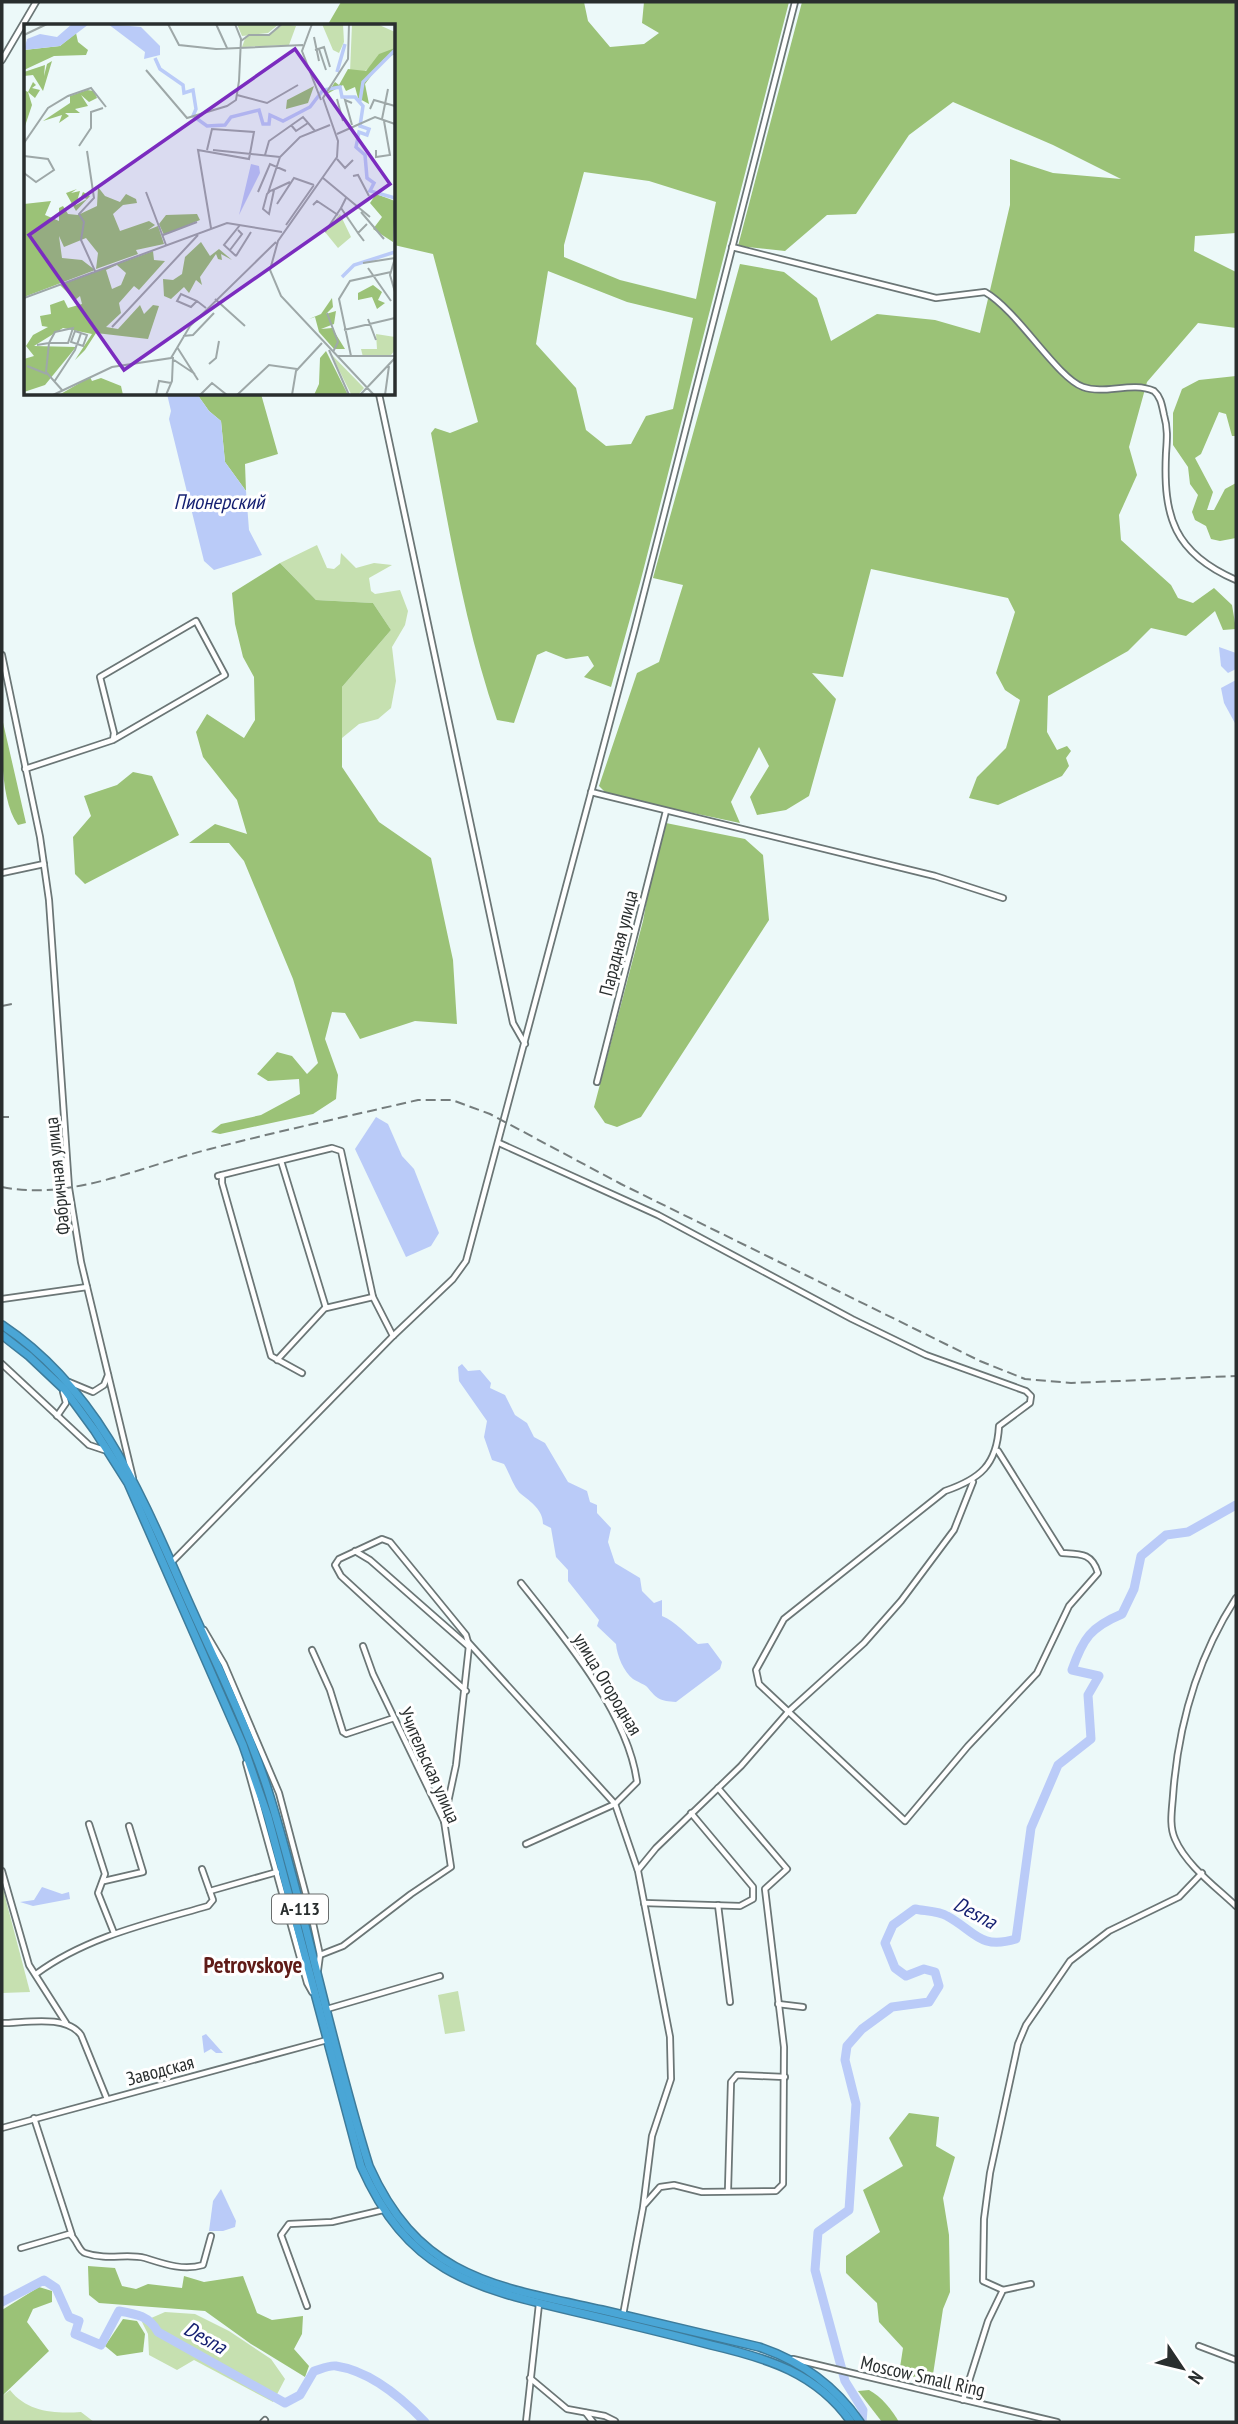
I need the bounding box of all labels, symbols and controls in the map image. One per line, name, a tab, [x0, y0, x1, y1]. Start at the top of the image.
inset map	[24, 24, 396, 396]
water label: Пионерский	[174, 488, 266, 515]
street label: Парадная улица	[593, 888, 643, 998]
street label: Фабричная улица	[39, 1116, 75, 1236]
street label: улица Огородная	[568, 1629, 648, 1739]
street label: Учительская улица	[394, 1703, 466, 1827]
water label: Desna	[949, 1890, 1003, 1936]
road number: А-113	[272, 1895, 328, 1924]
district label: Petrovskoye	[204, 1950, 303, 1979]
street label: Заводская	[124, 2049, 196, 2091]
water label: Desna	[179, 2315, 233, 2361]
north arrow	[1147, 2333, 1217, 2403]
street label: Moscow Small Ring	[858, 2350, 988, 2402]
text: N	[1183, 2367, 1209, 2389]

